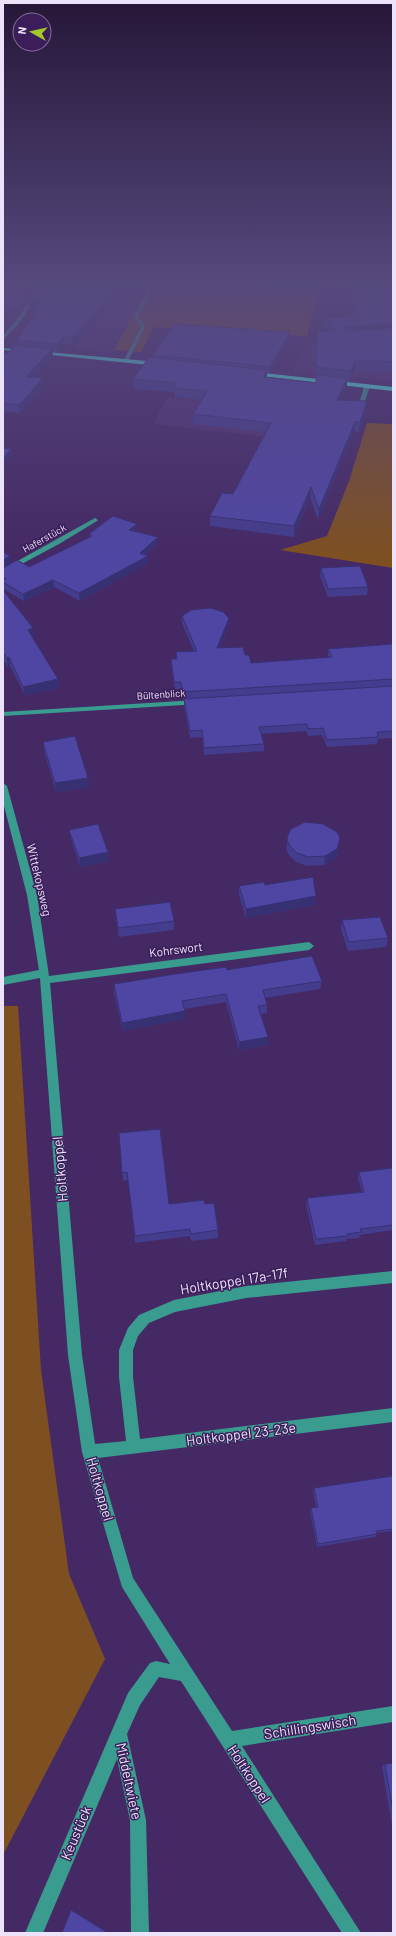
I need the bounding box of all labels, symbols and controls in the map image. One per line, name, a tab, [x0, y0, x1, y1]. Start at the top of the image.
north arrow	[12, 12, 52, 52]
text: N	[15, 26, 29, 35]
street label: Haferstück	[20, 521, 68, 555]
street label: Bültenblick	[136, 686, 186, 702]
street label: Wittekopsweg	[25, 842, 55, 917]
street label: Kohrswort	[148, 939, 203, 959]
street label: Holtkoppel	[48, 1136, 71, 1202]
street label: Holtkoppel 17a-17f	[179, 1264, 289, 1297]
street label: Holtkoppel 23-23e	[185, 1418, 297, 1449]
street label: Holtkoppel	[83, 1455, 118, 1523]
street label: Schillingswisch	[263, 1711, 357, 1742]
street label: Middeltwiete	[113, 1741, 146, 1821]
street label: Holtkoppel	[224, 1742, 274, 1806]
street label: Keustück	[57, 1803, 94, 1862]

